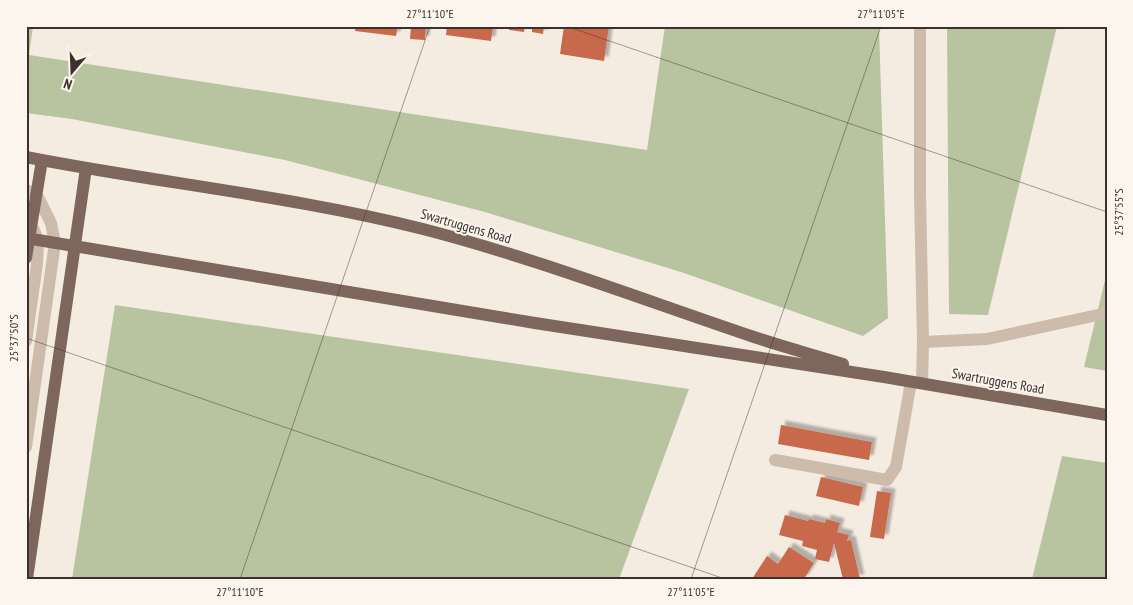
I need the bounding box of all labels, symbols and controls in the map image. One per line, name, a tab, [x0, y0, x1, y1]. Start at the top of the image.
text: 27°11'10"E	[406, 6, 454, 21]
text: 27°11'05"E	[857, 6, 905, 21]
north arrow	[48, 48, 98, 98]
text: N	[61, 75, 74, 94]
text: 25°37'55"S	[1111, 188, 1126, 236]
street label: Swartruggens Road	[419, 204, 513, 248]
text: 25°37'50"S	[6, 314, 21, 362]
street label: Swartruggens Road	[950, 364, 1046, 398]
text: 27°11'10"E	[216, 584, 264, 599]
text: 27°11'05"E	[667, 584, 715, 599]

